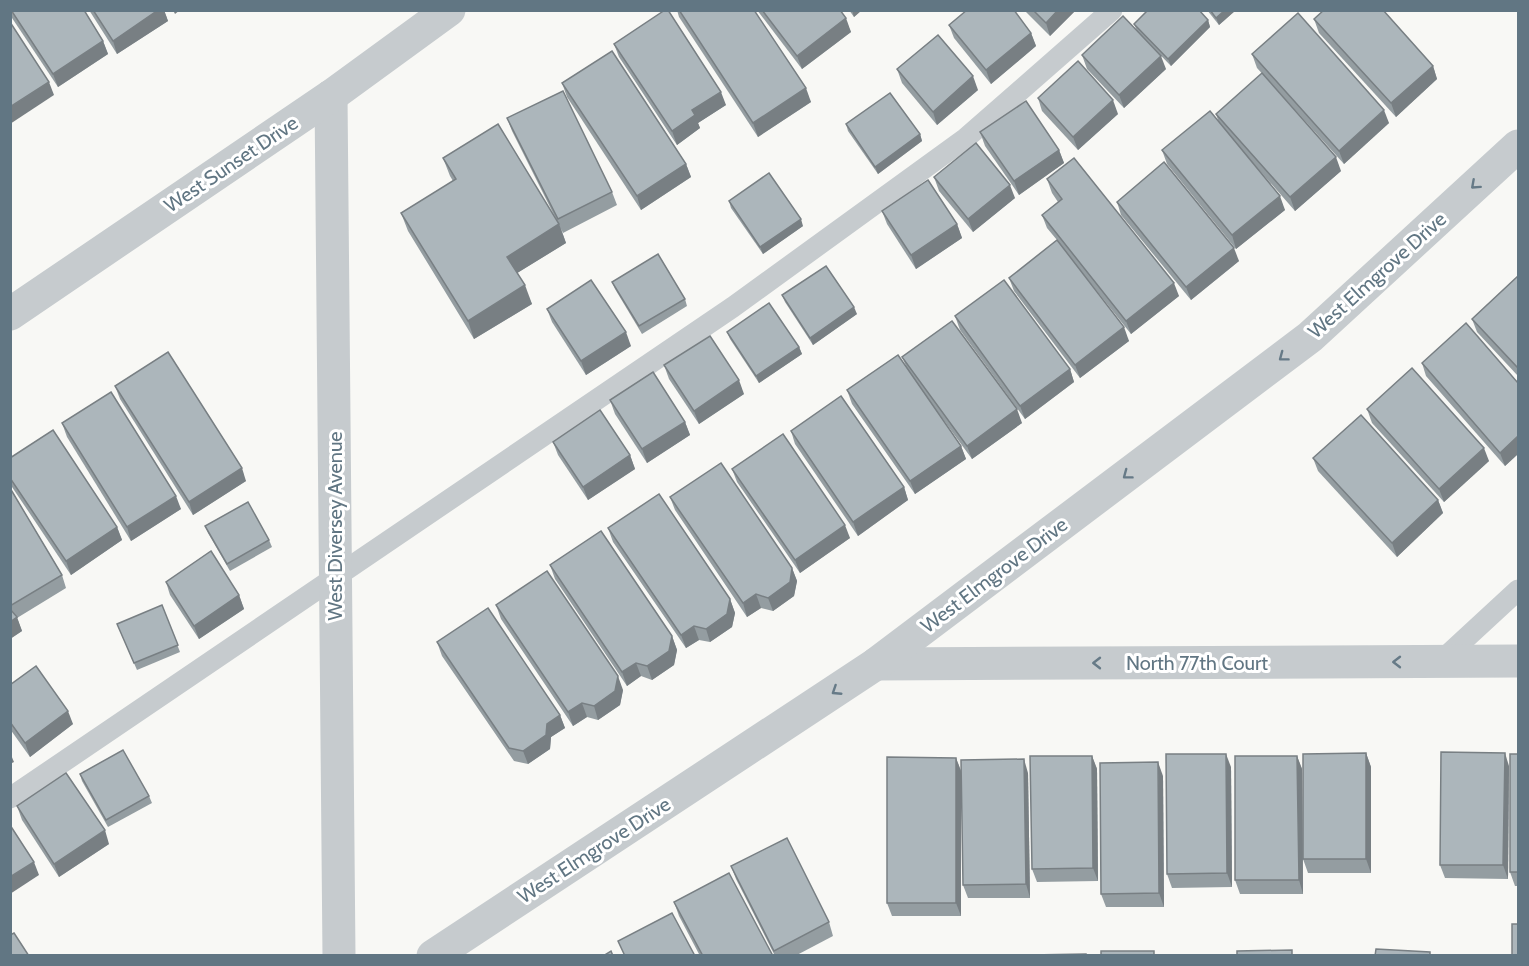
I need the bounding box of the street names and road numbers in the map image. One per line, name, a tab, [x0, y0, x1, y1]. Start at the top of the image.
street label: West Sunset Drive	[160, 111, 302, 217]
street label: West Elmgrove Drive	[1303, 207, 1451, 343]
street label: West Diversey Avenue	[323, 431, 347, 621]
street label: West Elmgrove Drive	[916, 512, 1072, 638]
street label: North 77th Court	[1126, 651, 1268, 675]
street label: West Elmgrove Drive	[513, 792, 675, 908]

